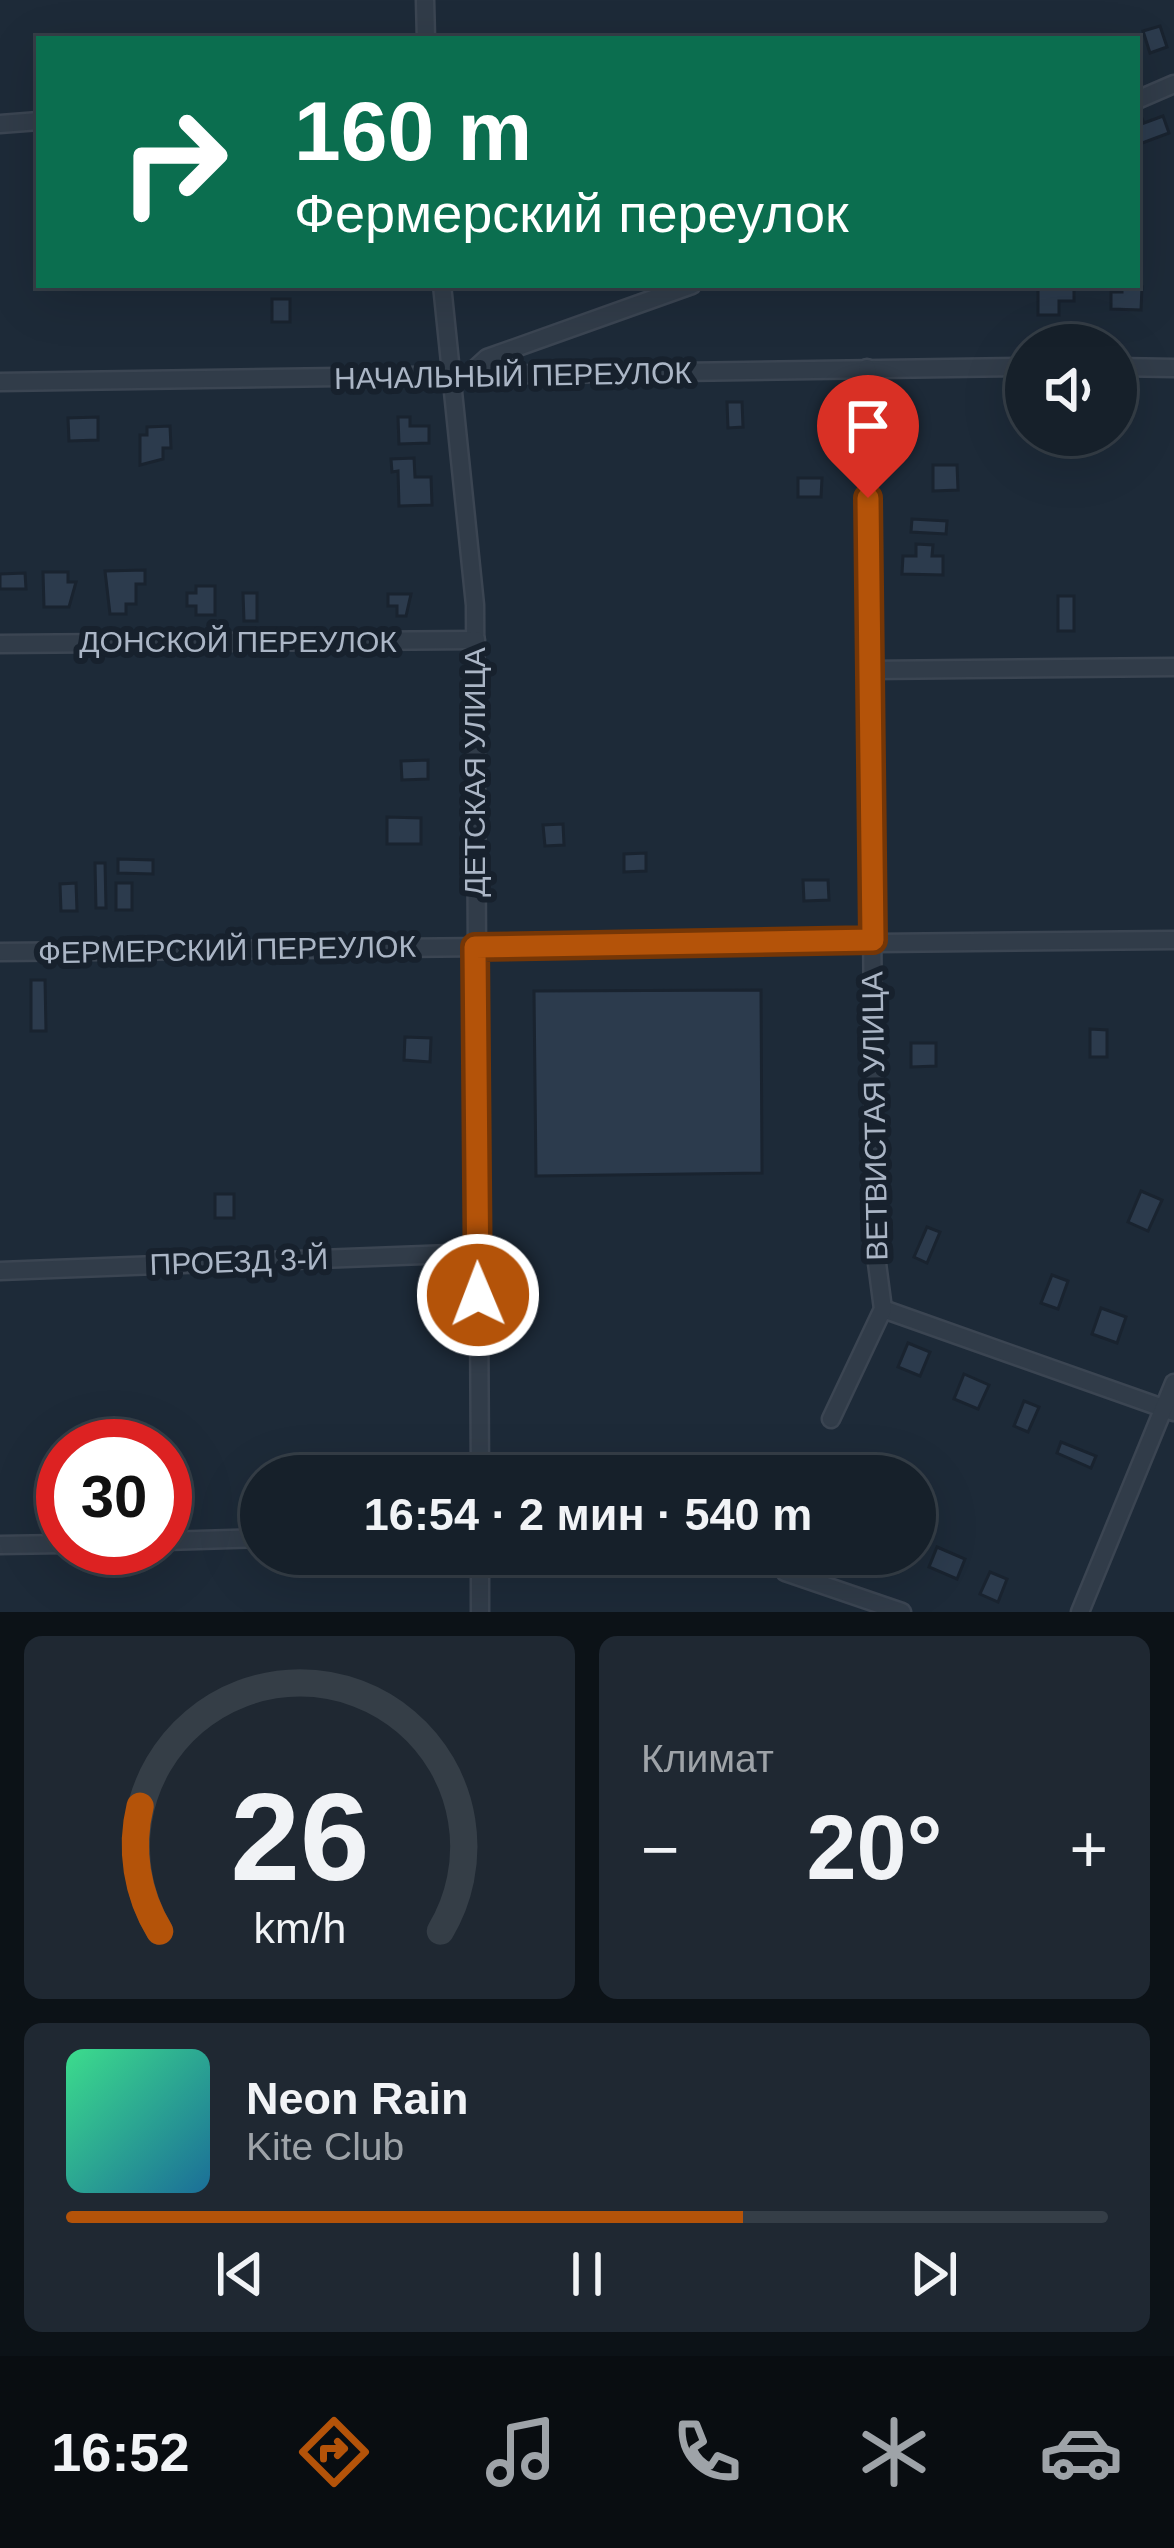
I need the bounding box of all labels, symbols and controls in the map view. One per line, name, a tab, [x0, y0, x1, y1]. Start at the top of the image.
icon: right	[96, 84, 252, 240]
text: 160 m	[294, 84, 532, 178]
text: Фермерский переулок	[294, 183, 849, 243]
map controls	[1005, 324, 1137, 456]
button: sound	[1005, 324, 1137, 456]
street label: НАЧАЛЬНЫЙ ПЕРЕУЛОК	[334, 356, 693, 395]
pin	[817, 375, 919, 498]
icon: arrive	[835, 393, 901, 459]
street label: ДОНСКОЙ ПЕРЕУЛОК	[79, 625, 397, 658]
street label: ДЕТСКАЯ УЛИЦА	[458, 647, 491, 897]
street label: ФЕРМЕРСКИЙ ПЕРЕУЛОК	[38, 930, 417, 969]
street label: ВЕТВИСТАЯ УЛИЦА	[855, 971, 894, 1261]
position arrow	[415, 1232, 541, 1358]
street label: ПРОЕЗД 3-Й	[149, 1242, 329, 1281]
speed limit sign: 30	[36, 1419, 192, 1575]
text: 16:54 · 2 мин · 540 m	[364, 1489, 812, 1540]
text: Климат	[641, 1737, 774, 1780]
text: 26	[230, 1767, 369, 1906]
text: 20°	[806, 1798, 943, 1898]
text: −	[641, 1812, 680, 1886]
text: +	[1069, 1812, 1108, 1886]
text: km/h	[253, 1903, 346, 1951]
text: Neon Rain	[246, 2073, 469, 2124]
text: Kite Club	[246, 2125, 404, 2168]
icon: previous	[207, 2241, 273, 2307]
icon: pause	[554, 2241, 620, 2307]
icon: next	[901, 2241, 967, 2307]
icon: directions	[292, 2410, 376, 2494]
icon: music	[479, 2410, 563, 2494]
icon: phone	[665, 2410, 749, 2494]
icon: climate	[852, 2410, 936, 2494]
icon: car	[1039, 2410, 1123, 2494]
text: 16:52	[51, 2422, 189, 2482]

